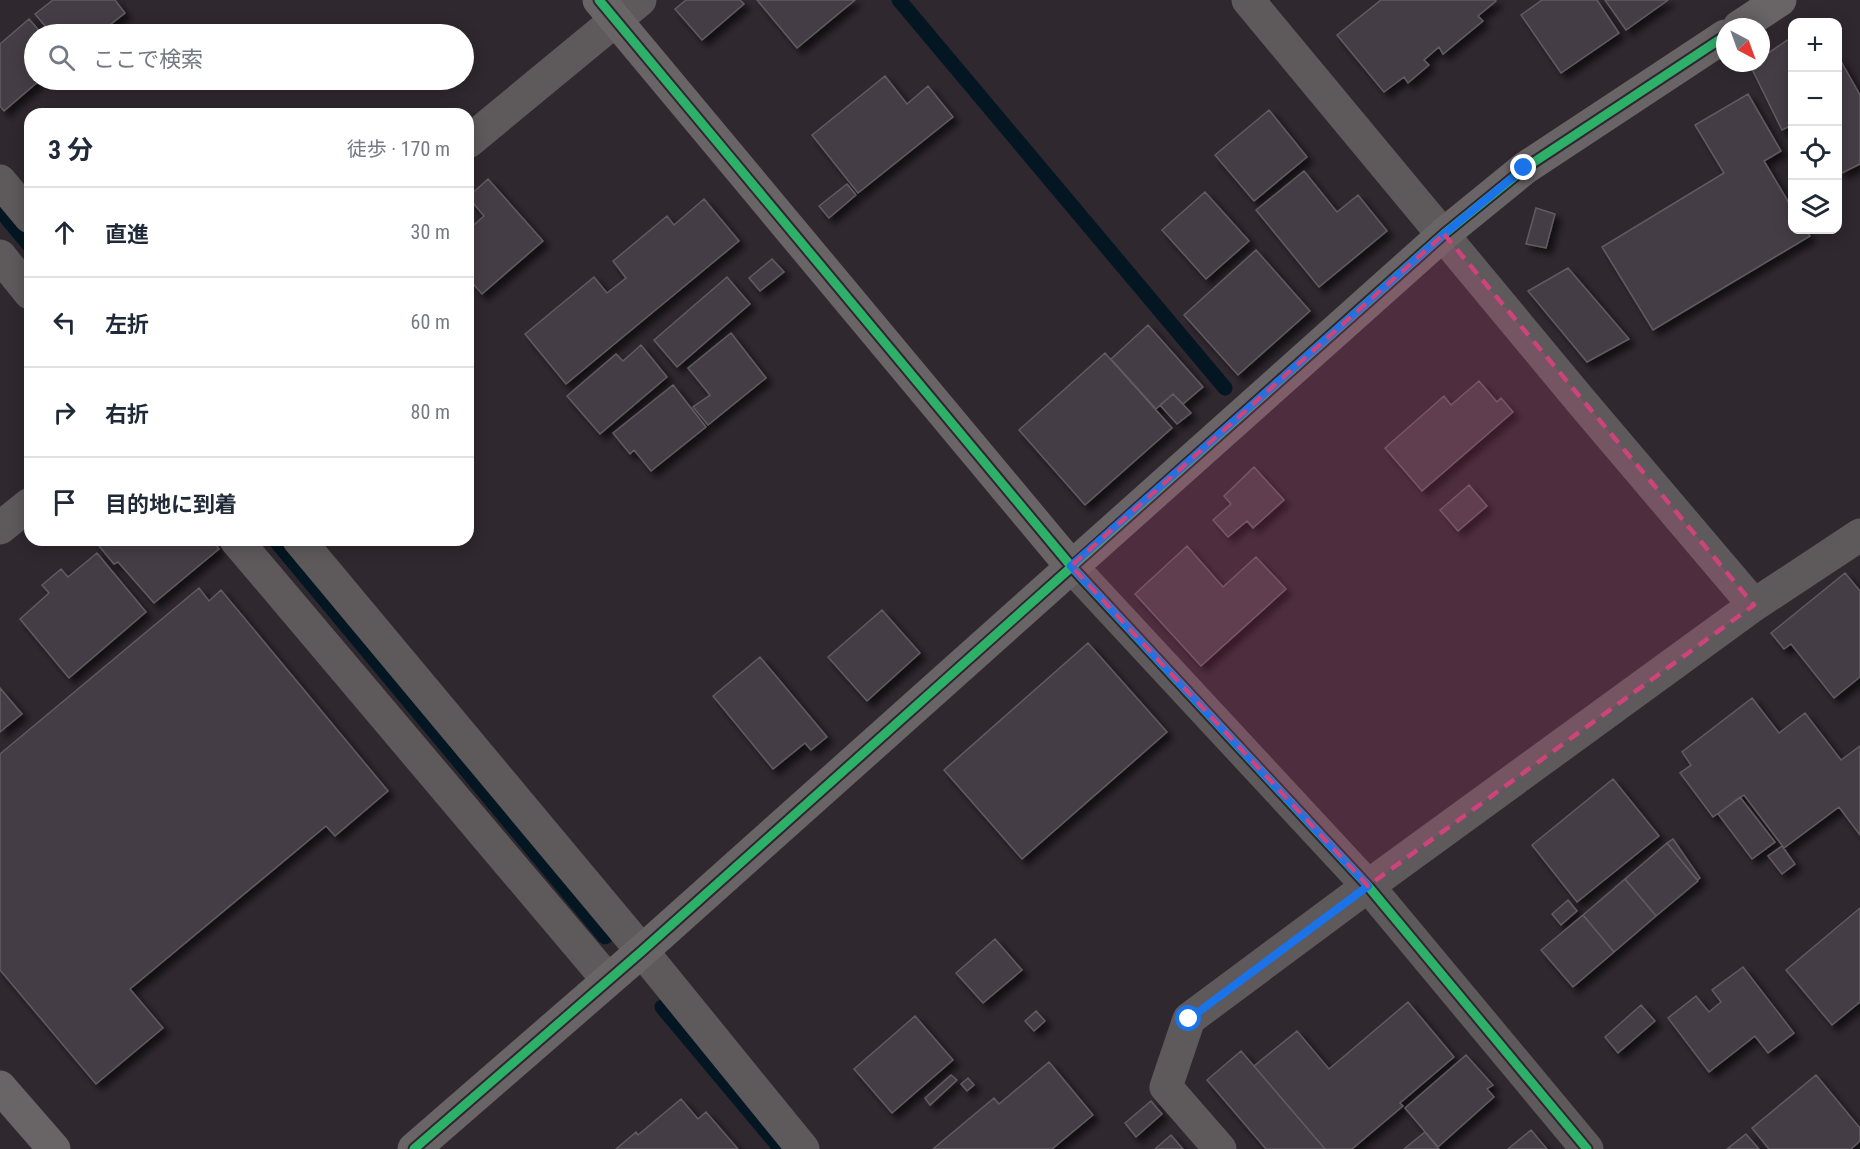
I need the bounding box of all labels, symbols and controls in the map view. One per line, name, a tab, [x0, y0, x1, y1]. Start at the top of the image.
north arrow	[1716, 18, 1770, 72]
map controls	[1788, 18, 1842, 234]
button: +	[1788, 18, 1842, 72]
search box	[24, 24, 474, 90]
icon: search	[45, 41, 78, 74]
text: ここで検索	[93, 47, 203, 72]
button: −	[1788, 72, 1842, 126]
button: locate	[1788, 126, 1842, 180]
text: 3 分	[48, 135, 93, 165]
text: 徒歩 · 170 m	[347, 137, 450, 161]
route end	[1510, 154, 1536, 180]
button: layers	[1788, 180, 1842, 234]
icon: ahead	[48, 216, 81, 249]
text: 30 m	[411, 220, 450, 244]
text: 直進	[105, 222, 149, 247]
icon: left	[48, 306, 81, 339]
text: 60 m	[411, 310, 450, 334]
text: 左折	[105, 312, 149, 337]
icon: right	[48, 396, 81, 429]
text: 80 m	[411, 400, 450, 424]
text: 右折	[105, 402, 149, 427]
icon: arrive	[48, 486, 81, 519]
text: 目的地に到着	[105, 492, 237, 517]
route start	[1175, 1005, 1201, 1031]

